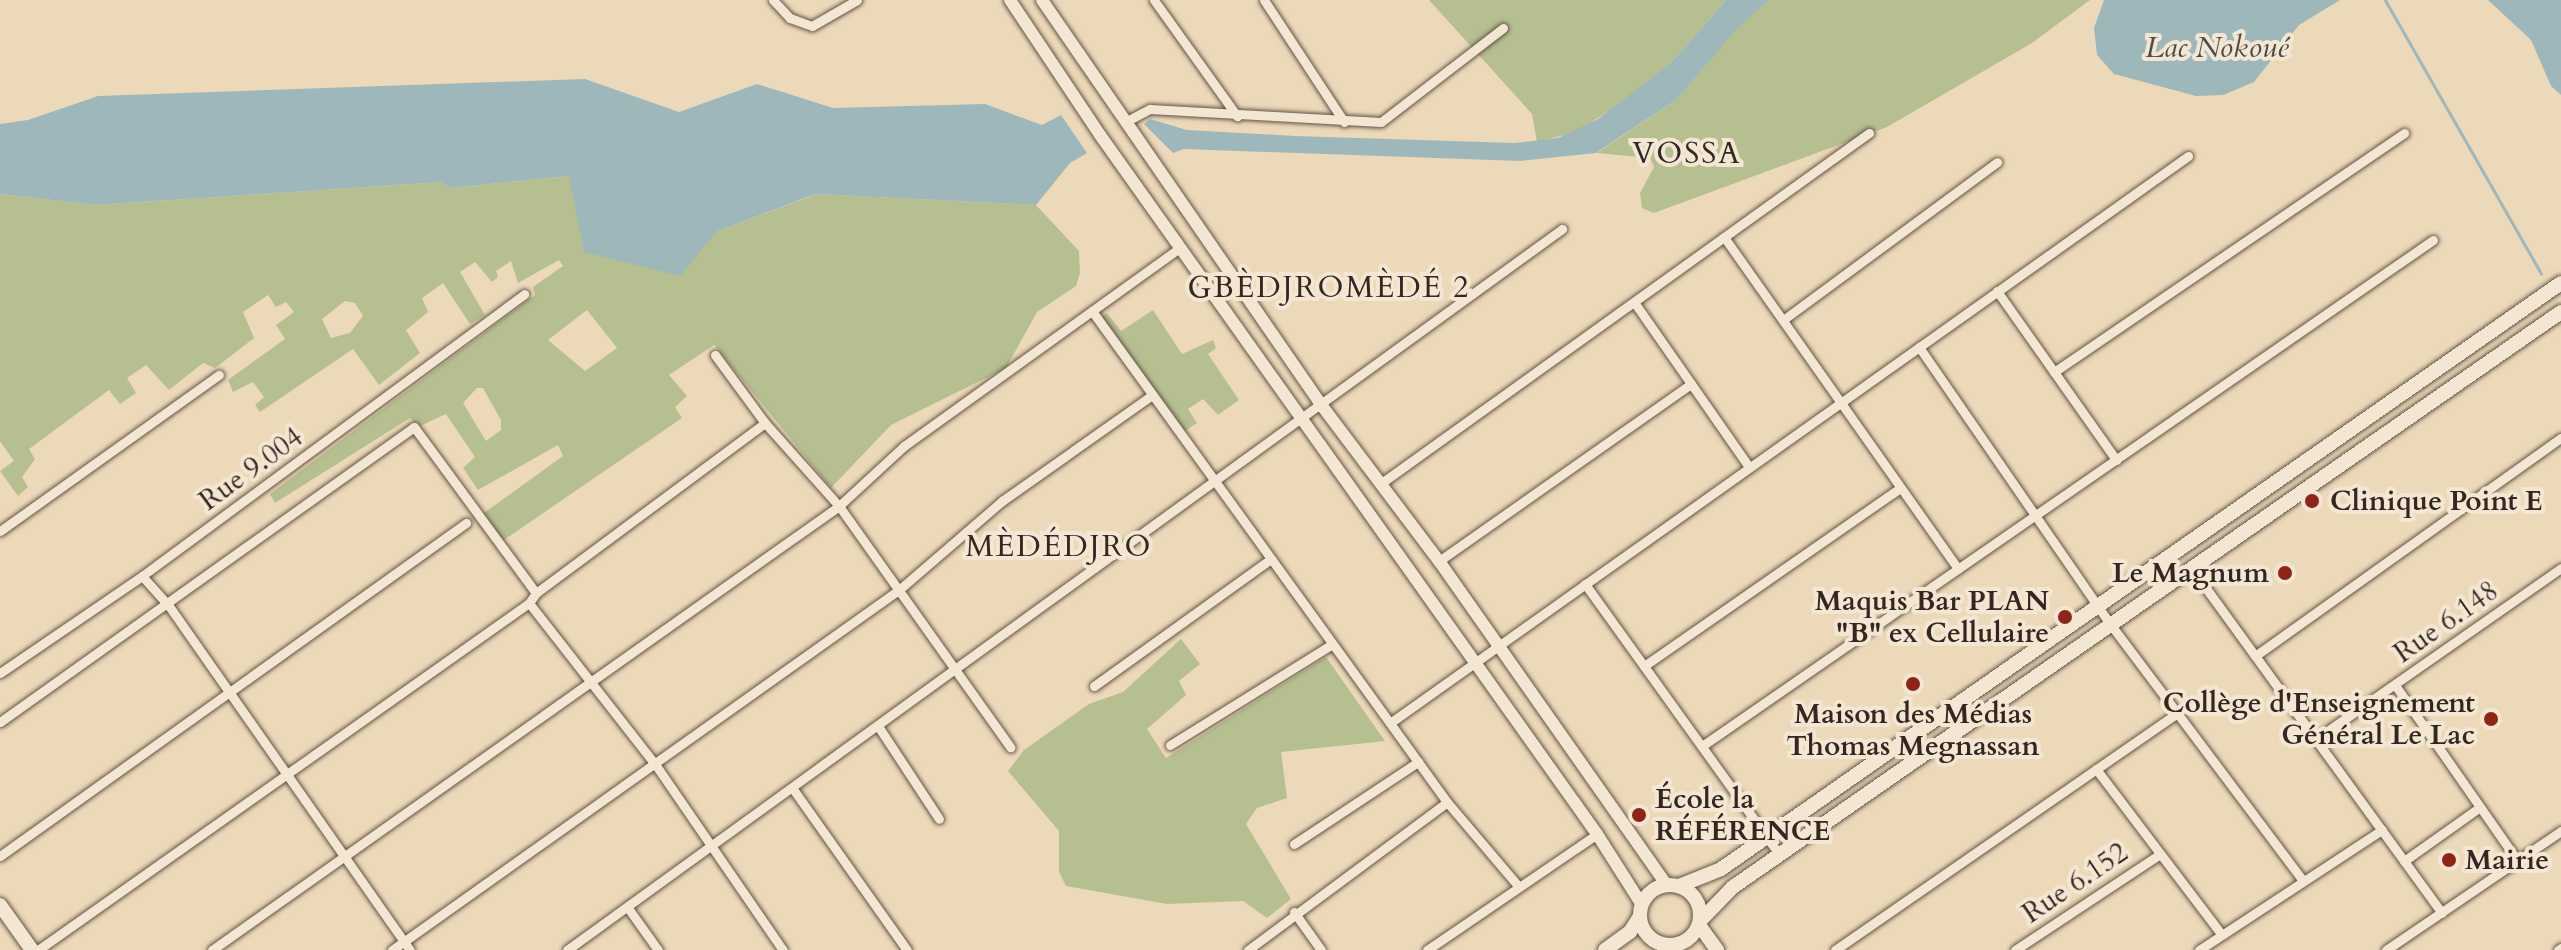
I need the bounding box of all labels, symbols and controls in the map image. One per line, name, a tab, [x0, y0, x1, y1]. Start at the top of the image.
water label: Lac Nokoué	[2145, 30, 2289, 66]
district label: VOSSA	[1632, 136, 1742, 172]
district label: GBÈDJROMÈDÉ 2	[1188, 270, 1470, 306]
street label: Rue 9.004	[193, 420, 309, 518]
place label: Clinique Point E	[2330, 484, 2543, 518]
marker: Clinique Point E	[2301, 490, 2323, 512]
district label: MÈDÉDJRO	[966, 529, 1152, 565]
place label: Le Magnum	[2112, 556, 2269, 590]
marker: Le Magnum	[2276, 564, 2294, 582]
street label: Rue 6.148	[2387, 574, 2505, 670]
place label: Maquis Bar PLAN "B" ex Cellulaire	[1815, 584, 2049, 650]
marker: Maquis Bar PLAN "B" ex Cellulaire	[2056, 608, 2074, 626]
marker: Maison des Médias Thomas Megnassan	[1904, 675, 1922, 693]
place label: Collège d'Enseignement Général Le Lac	[2163, 686, 2475, 752]
place label: Maison des Médias Thomas Megnassan	[1787, 697, 2039, 763]
marker: Collège d'Enseignement Général Le Lac	[2482, 710, 2500, 728]
place label: École la RÉFÉRENCE	[1655, 782, 1830, 848]
marker: École la RÉFÉRENCE	[1630, 806, 1648, 824]
street label: Rue 6.152	[2016, 836, 2134, 930]
place label: Mairie	[2465, 843, 2549, 877]
marker: Mairie	[2440, 851, 2458, 869]

